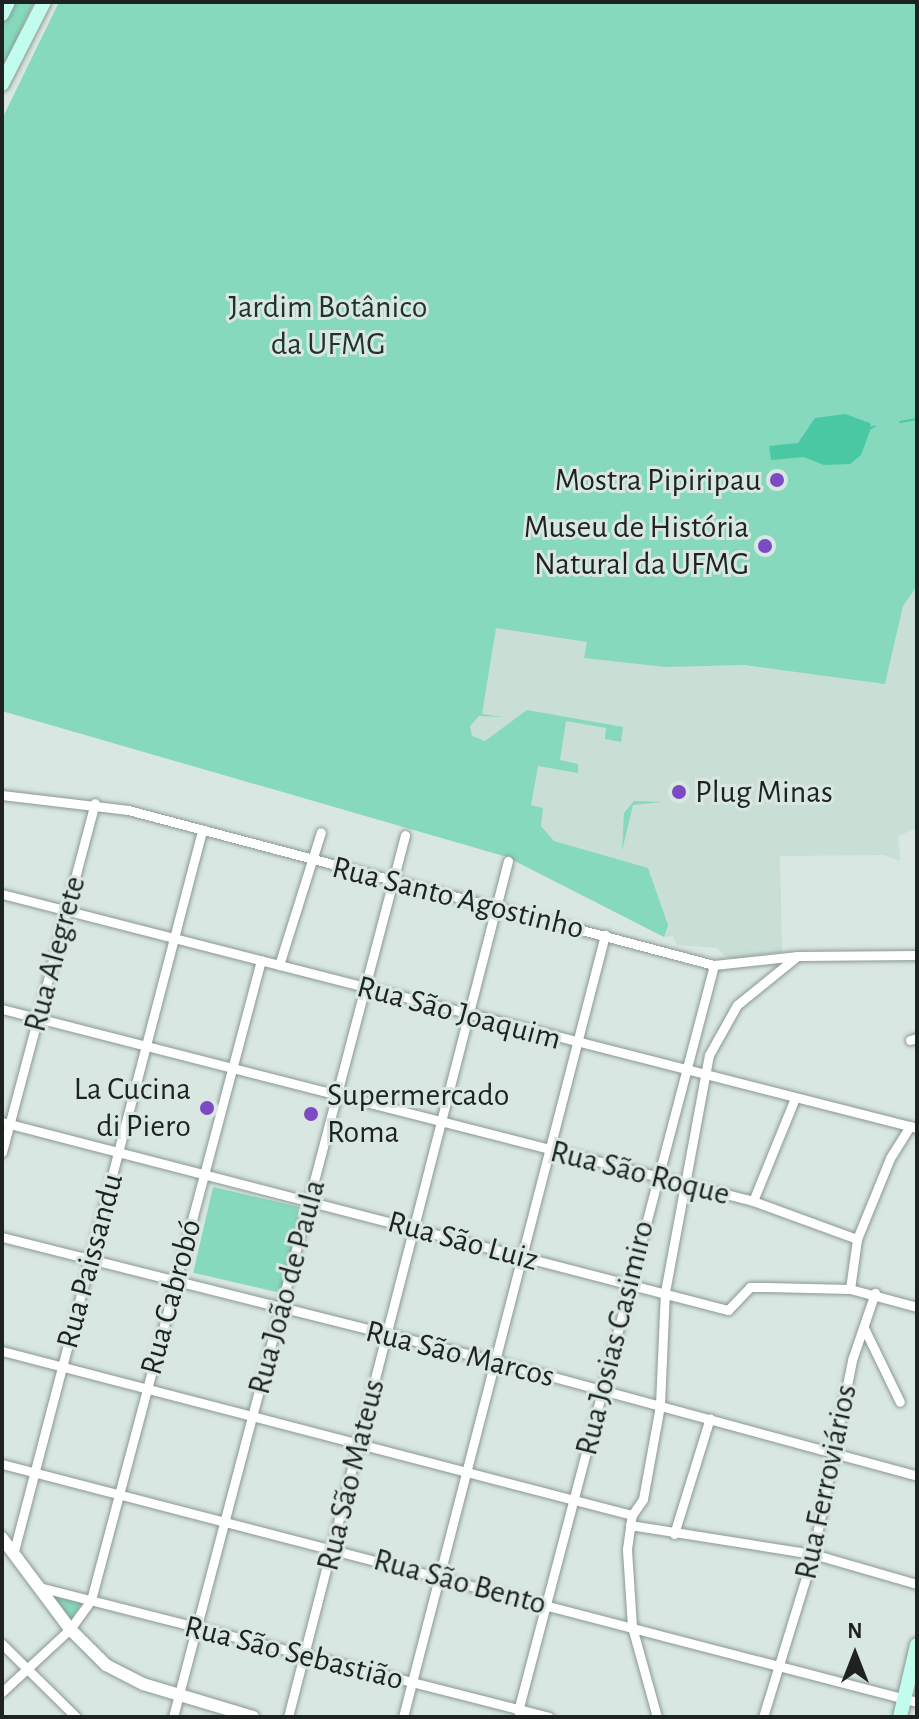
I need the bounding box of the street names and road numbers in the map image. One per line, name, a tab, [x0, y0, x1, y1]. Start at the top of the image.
street label: Rua Santo Agostinho	[328, 848, 588, 948]
street label: Rua Alegrete	[16, 872, 94, 1036]
street label: Rua São Joaquim	[353, 967, 565, 1059]
street label: Rua São Roque	[546, 1132, 734, 1214]
street label: Rua Paissandu	[48, 1169, 132, 1353]
street label: Rua João de Paula	[240, 1176, 334, 1398]
street label: Rua São Luiz	[384, 1202, 542, 1280]
street label: Rua Cabrobó	[132, 1215, 210, 1379]
street label: Rua Josias Casimiro	[567, 1217, 663, 1459]
street label: Rua São Marcos	[362, 1312, 558, 1396]
street label: Rua São Mateus	[309, 1375, 393, 1575]
street label: Rua Ferroviários	[787, 1381, 865, 1583]
street label: Rua São Bento	[369, 1541, 551, 1623]
street label: Rua São Sebastião	[180, 1607, 408, 1699]

